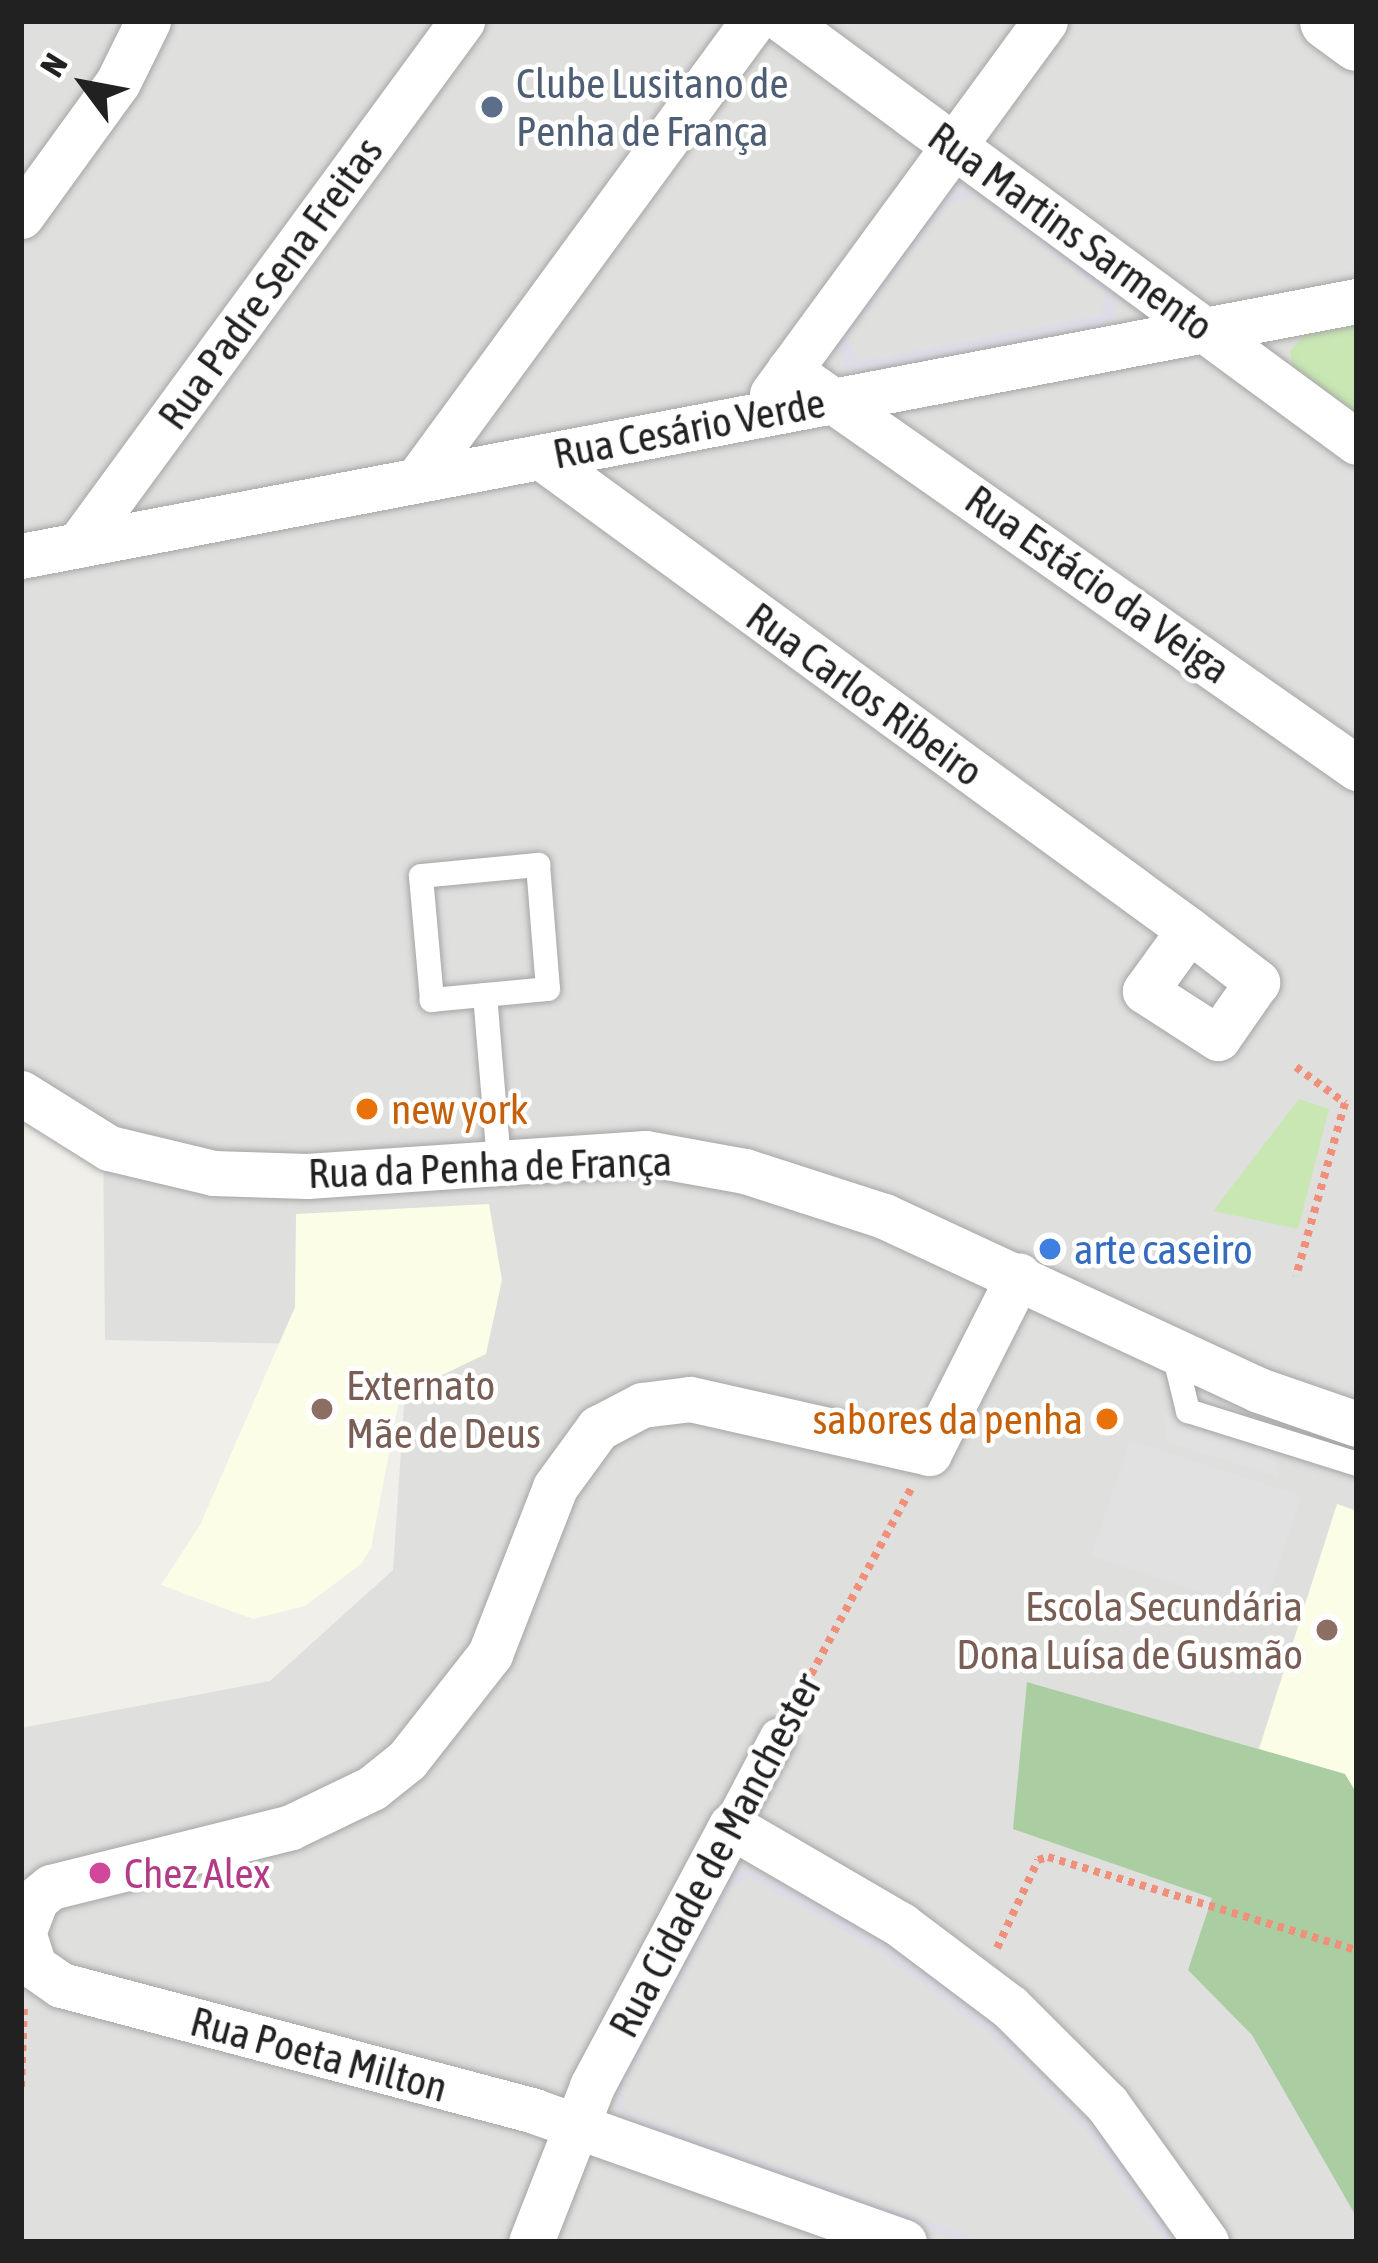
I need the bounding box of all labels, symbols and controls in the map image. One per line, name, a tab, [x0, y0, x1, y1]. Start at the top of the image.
north arrow	[24, 24, 144, 144]
text: N	[32, 47, 75, 83]
place label: Clube Lusitano de Penha de França	[516, 58, 789, 156]
marker: Clube Lusitano de Penha de França	[479, 94, 505, 120]
street label: Rua Martins Sarmento	[919, 111, 1223, 351]
street label: Rua Padre Sena Freitas	[147, 127, 393, 439]
street label: Rua Cesário Verde	[549, 377, 829, 479]
street label: Rua Estácio da Veiga	[956, 474, 1240, 694]
street label: Rua Carlos Ribeiro	[737, 591, 993, 797]
place label: new york	[391, 1084, 528, 1134]
marker: new york	[354, 1096, 380, 1122]
street label: Rua da Penha de França	[307, 1135, 673, 1199]
place label: arte caseiro	[1074, 1224, 1253, 1274]
marker: arte caseiro	[1037, 1236, 1063, 1262]
place label: Externato Mãe de Deus	[346, 1360, 541, 1458]
place label: sabores da penha	[813, 1394, 1083, 1444]
marker: Externato Mãe de Deus	[309, 1396, 335, 1422]
marker: sabores da penha	[1094, 1406, 1120, 1432]
place label: Escola Secundária Dona Luísa de Gusmão	[956, 1581, 1303, 1680]
marker: Escola Secundária Dona Luísa de Gusmão	[1314, 1617, 1340, 1643]
street label: Rua Cidade de Manchester	[598, 1664, 832, 2046]
place label: Chez Alex	[124, 1848, 270, 1898]
marker: Chez Alex	[87, 1860, 113, 1886]
street label: Rua Poeta Milton	[185, 1996, 453, 2112]

